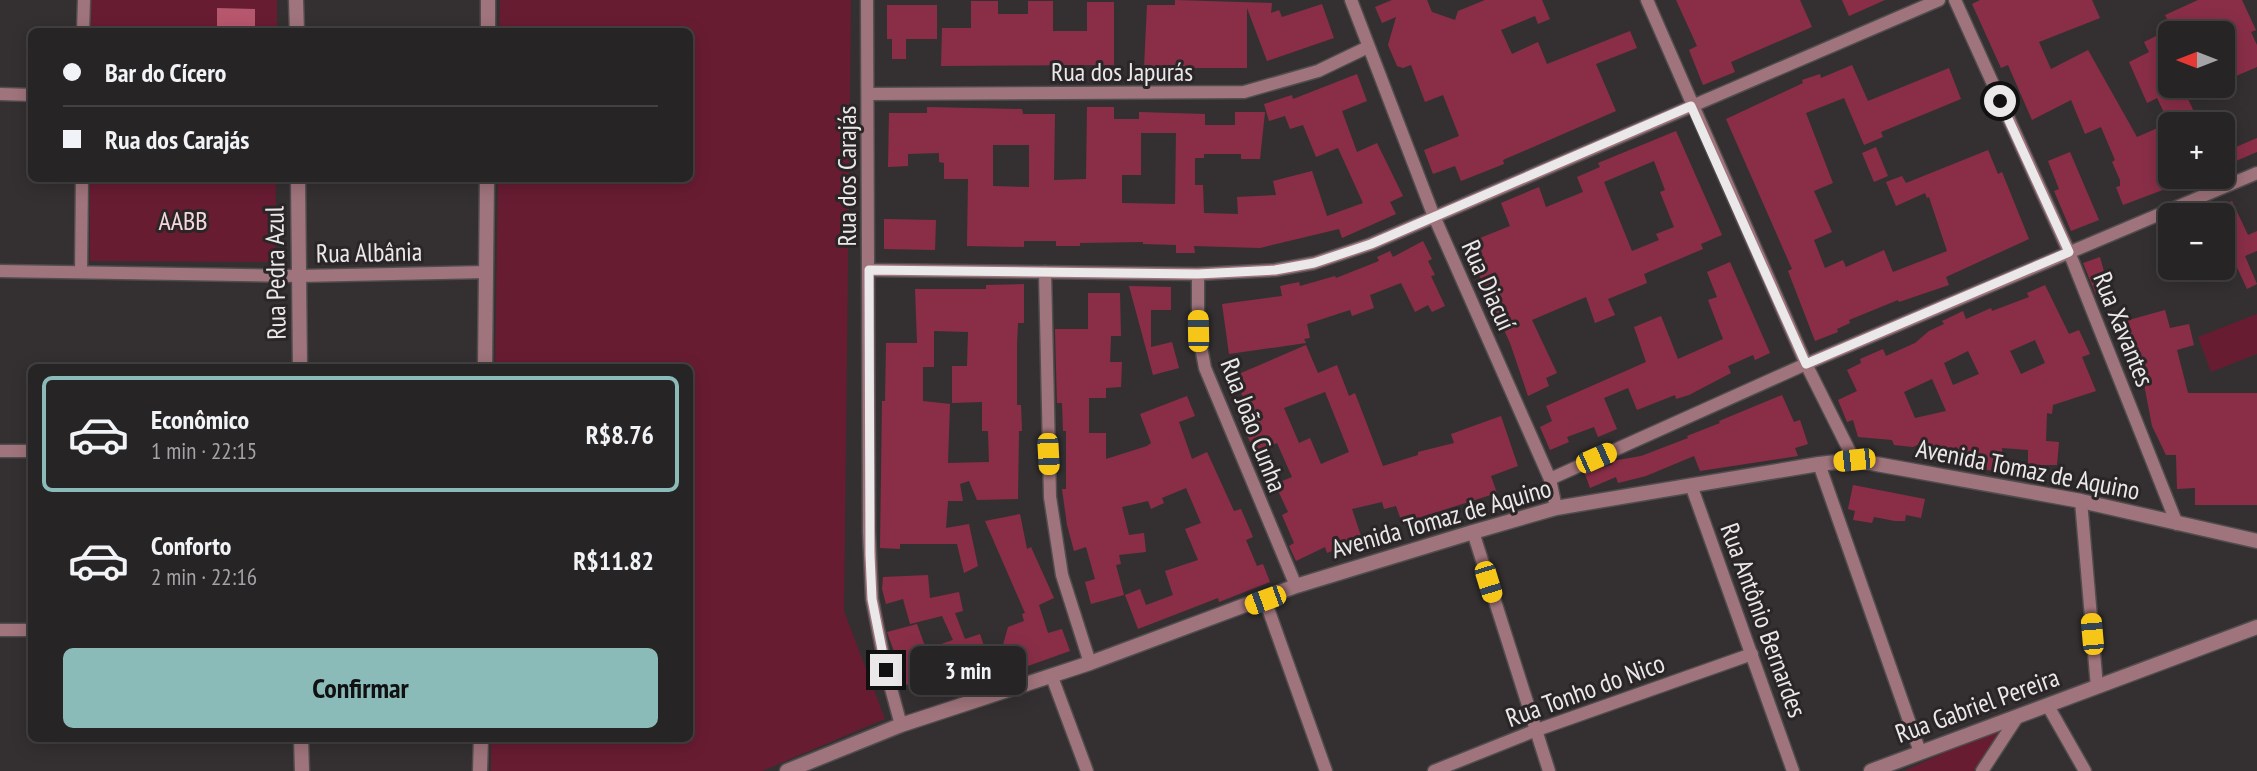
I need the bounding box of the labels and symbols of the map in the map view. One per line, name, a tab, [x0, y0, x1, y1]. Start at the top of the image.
north arrow	[2158, 21, 2235, 98]
street label: Rua dos Japurás	[1051, 55, 1193, 88]
route start	[1984, 85, 2016, 117]
street label: Rua dos Carajás	[830, 106, 863, 246]
park label: AABB	[158, 204, 208, 237]
street label: Rua Pedra Azul	[257, 206, 293, 340]
street label: Rua Albânia	[315, 235, 423, 269]
street label: Rua Diacuí	[1454, 235, 1524, 336]
street label: Rua Xavantes	[2086, 267, 2162, 391]
car	[1188, 310, 1209, 352]
street label: Rua João Cunha	[1213, 354, 1295, 496]
street label: Avenida Tomaz de Aquino	[1913, 431, 2143, 507]
car	[1037, 432, 1060, 476]
car	[1573, 440, 1620, 476]
car	[1833, 447, 1876, 473]
street label: Avenida Tomaz de Aquino	[1327, 471, 1555, 565]
street label: Rua Antônio Bernardes	[1714, 518, 1814, 722]
car	[1472, 559, 1505, 605]
car	[1242, 583, 1289, 617]
car	[2080, 612, 2105, 656]
callout: 3 min	[910, 646, 1026, 694]
street label: Rua Tonho do Nico	[1501, 646, 1669, 734]
route end	[870, 654, 902, 686]
street label: Rua Gabriel Pereira	[1891, 660, 2063, 750]

